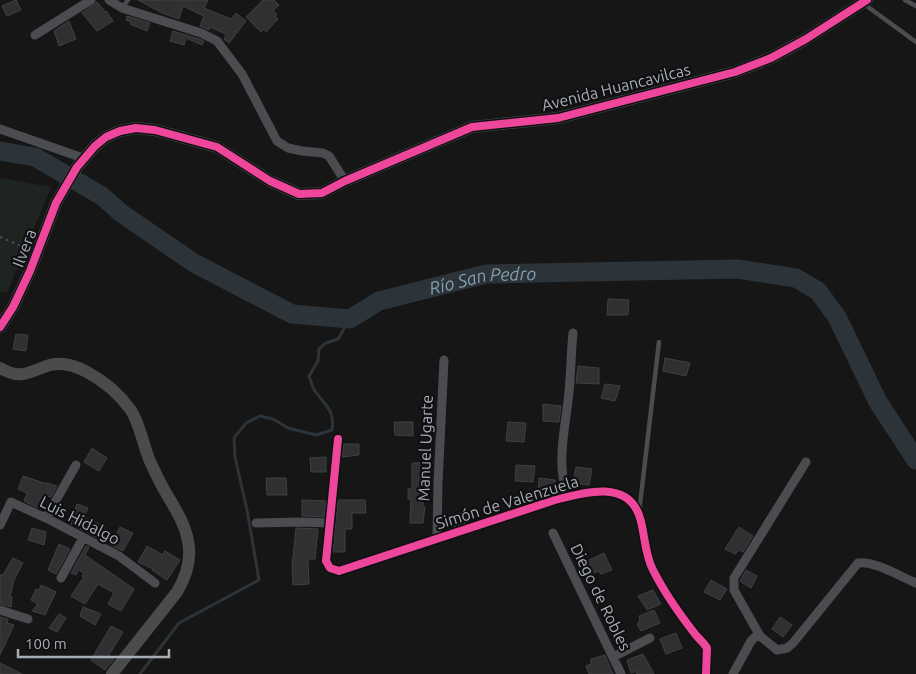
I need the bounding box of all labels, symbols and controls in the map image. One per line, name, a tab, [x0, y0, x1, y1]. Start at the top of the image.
street label: Avenida Huancavilcas	[540, 60, 692, 114]
street label: Ilvera	[9, 226, 39, 270]
water label: Río San Pedro	[427, 263, 537, 298]
street label: Manuel Ugarte	[414, 394, 436, 502]
street label: Simón de Valenzuela	[434, 472, 580, 532]
street label: Luis Hidalgo	[37, 492, 123, 548]
street label: Diego de Robles	[567, 541, 635, 653]
scale bar	[18, 626, 169, 658]
text: 100 m	[25, 635, 67, 652]

